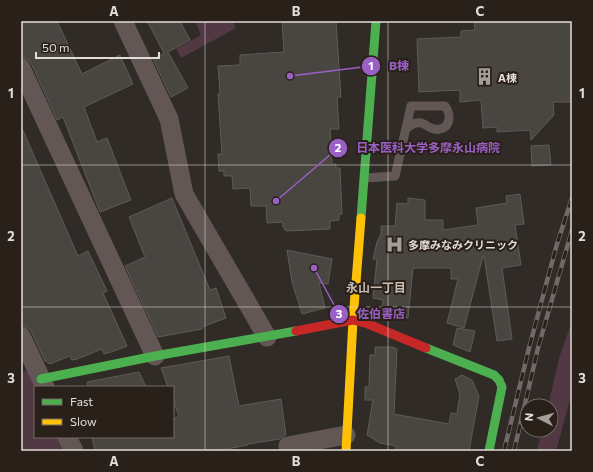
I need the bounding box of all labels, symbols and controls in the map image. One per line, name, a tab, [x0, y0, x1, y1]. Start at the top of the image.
text: A	[109, 3, 119, 19]
text: B	[292, 3, 301, 19]
text: C	[476, 3, 485, 19]
scale bar	[36, 34, 159, 60]
text: 50 m	[42, 40, 70, 54]
callout: B棟	[361, 54, 417, 78]
text: 1	[368, 58, 374, 72]
text: B棟	[389, 58, 409, 72]
building icon: A棟	[475, 67, 495, 87]
place label: A棟	[498, 71, 517, 84]
text: 1	[8, 85, 14, 101]
text: 1	[579, 85, 585, 101]
callout: 日本医科大学多摩永山病院	[328, 136, 508, 160]
text: 2	[335, 140, 342, 154]
text: 日本医科大学多摩永山病院	[356, 140, 500, 154]
text: 2	[7, 228, 15, 244]
text: 2	[578, 228, 586, 244]
hospital icon: 多摩みなみクリニック	[385, 234, 405, 254]
place label: 多摩みなみクリニック	[408, 238, 518, 251]
district label: 永山一丁目	[346, 280, 406, 294]
callout: 佐伯書店	[329, 302, 413, 326]
text: 3	[336, 306, 343, 320]
text: 佐伯書店	[357, 306, 405, 320]
text: 3	[7, 370, 15, 386]
text: 3	[578, 370, 586, 386]
legend	[34, 386, 174, 438]
text: Fast	[70, 394, 93, 408]
north arrow	[519, 398, 559, 438]
text: N	[522, 412, 535, 422]
text: Slow	[70, 414, 97, 428]
text: A	[109, 453, 119, 469]
text: B	[292, 453, 301, 469]
text: C	[476, 453, 485, 469]

